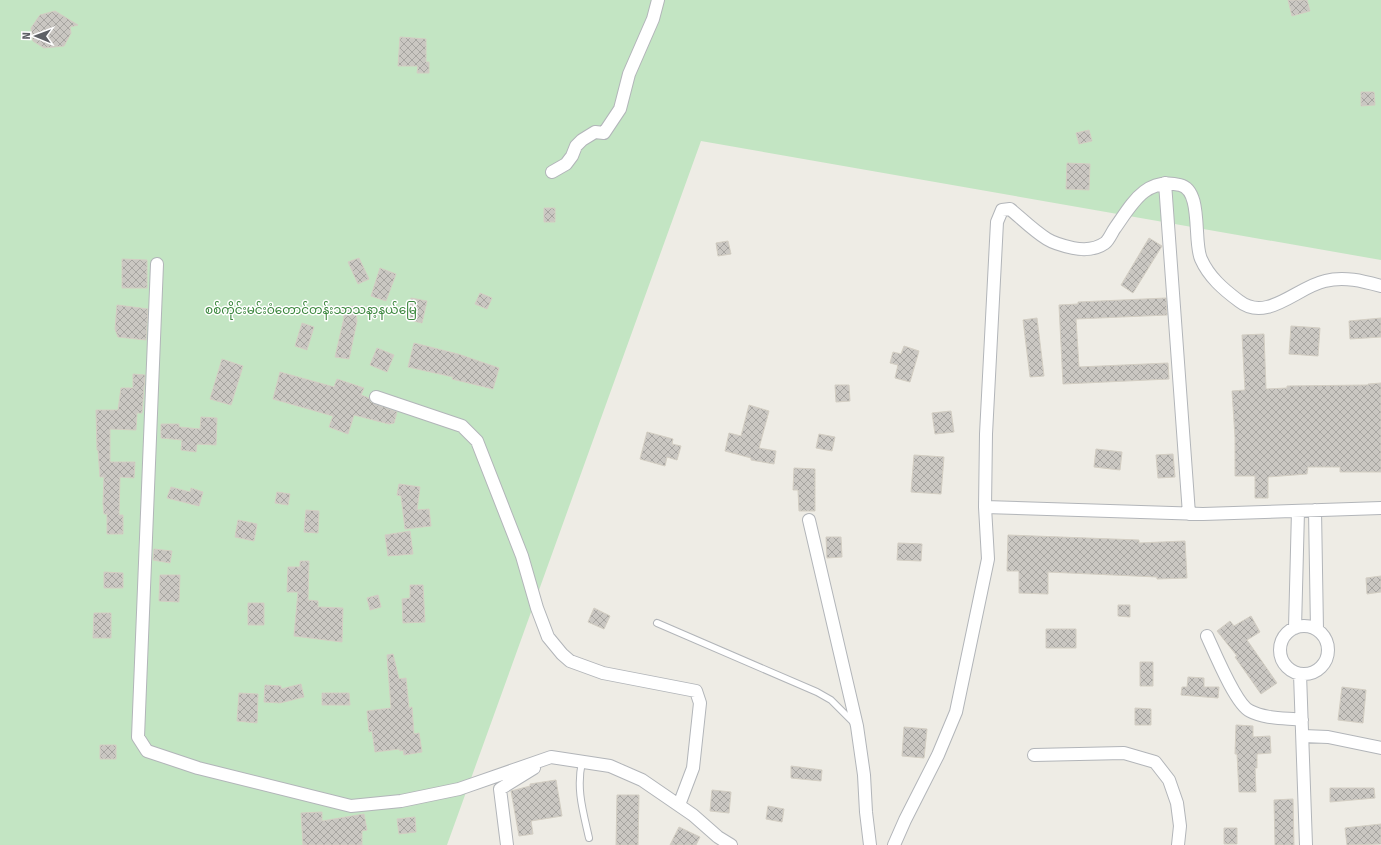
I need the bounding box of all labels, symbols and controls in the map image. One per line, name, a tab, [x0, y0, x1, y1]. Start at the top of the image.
north arrow	[16, 16, 56, 56]
text: N	[20, 32, 33, 40]
park label: စစ်ကိုင်းမင်းဝံတောင်တန်းသာသနာ့နယ်မြေ	[205, 301, 417, 320]

